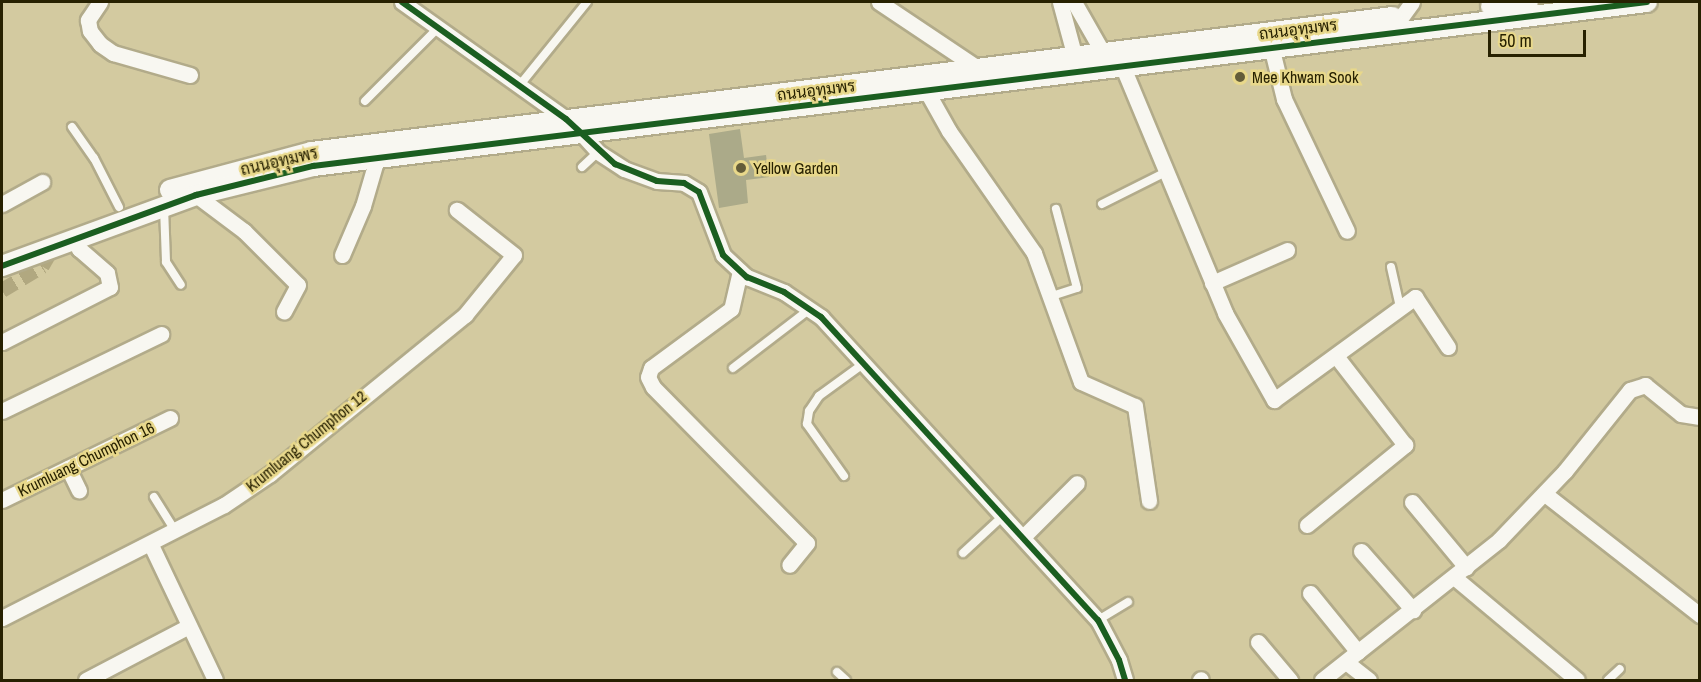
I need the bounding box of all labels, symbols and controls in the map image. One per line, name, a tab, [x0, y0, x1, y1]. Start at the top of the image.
street label: ถนนอุทุมพร	[1258, 15, 1338, 43]
scale bar	[1491, 18, 1588, 56]
text: 50 m	[1499, 28, 1532, 53]
place label: Mee Khwam Sook	[1252, 67, 1358, 87]
marker: Mee Khwam Sook	[1233, 70, 1247, 84]
street label: ถนนอุทุมพร	[776, 76, 856, 104]
street label: ถนนอุทุมพร	[239, 143, 319, 179]
place label: Yellow Garden	[753, 158, 838, 178]
marker: Yellow Garden	[734, 161, 748, 175]
street label: Krumluang Chumphon 12	[242, 386, 370, 496]
street label: Krumluang Chumphon 16	[15, 418, 157, 500]

